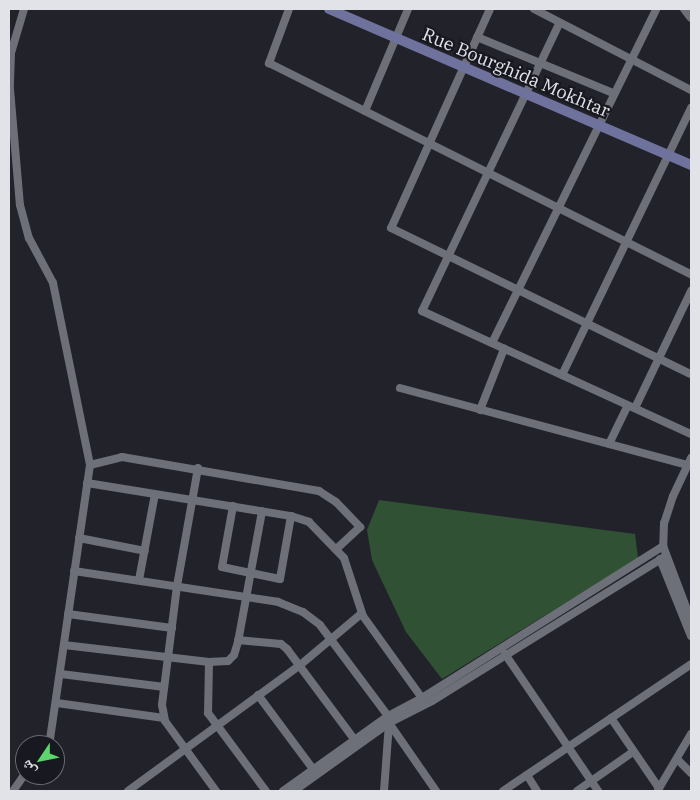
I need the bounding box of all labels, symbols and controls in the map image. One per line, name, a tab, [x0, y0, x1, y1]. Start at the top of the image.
street label: Rue Bourghida Mokhtar	[419, 24, 613, 122]
north arrow	[15, 735, 65, 785]
text: ش	[17, 757, 40, 779]

